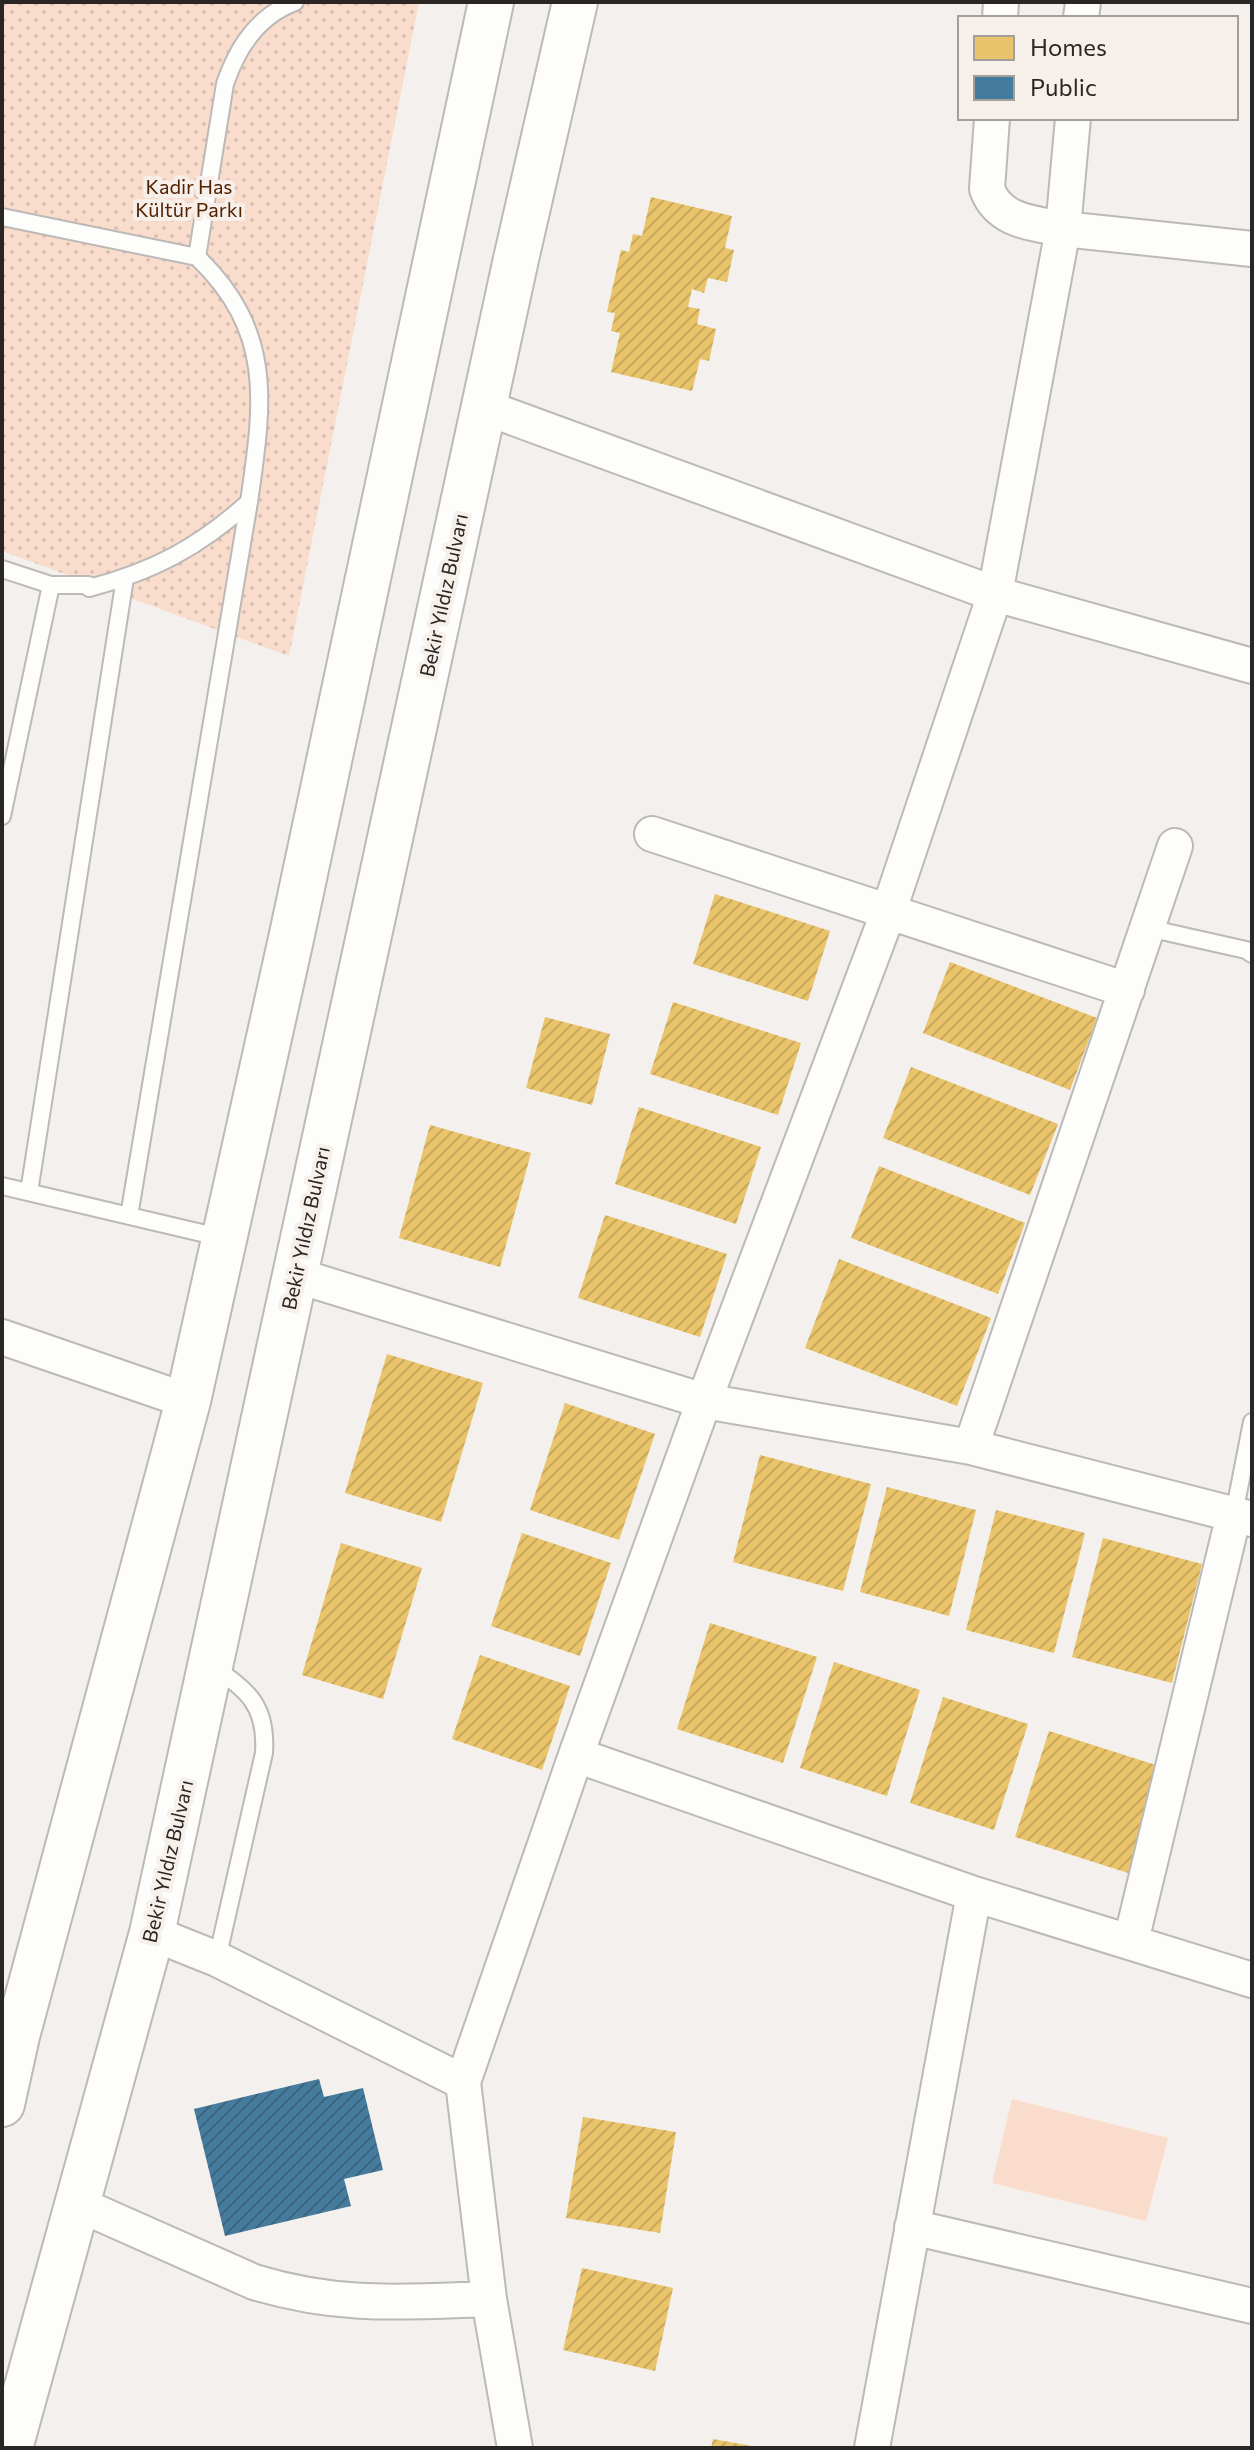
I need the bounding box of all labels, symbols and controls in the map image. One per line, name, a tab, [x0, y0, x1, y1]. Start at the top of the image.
legend	[958, 16, 1238, 120]
text: Homes	[1030, 32, 1107, 61]
text: Public	[1030, 72, 1097, 101]
park label: Kadir Has Kültür Parkı	[135, 174, 243, 221]
street label: Bekir Yıldız Bulvarı	[414, 511, 472, 679]
street label: Bekir Yıldız Bulvarı	[276, 1144, 334, 1312]
street label: Bekir Yıldız Bulvarı	[137, 1777, 197, 1945]

